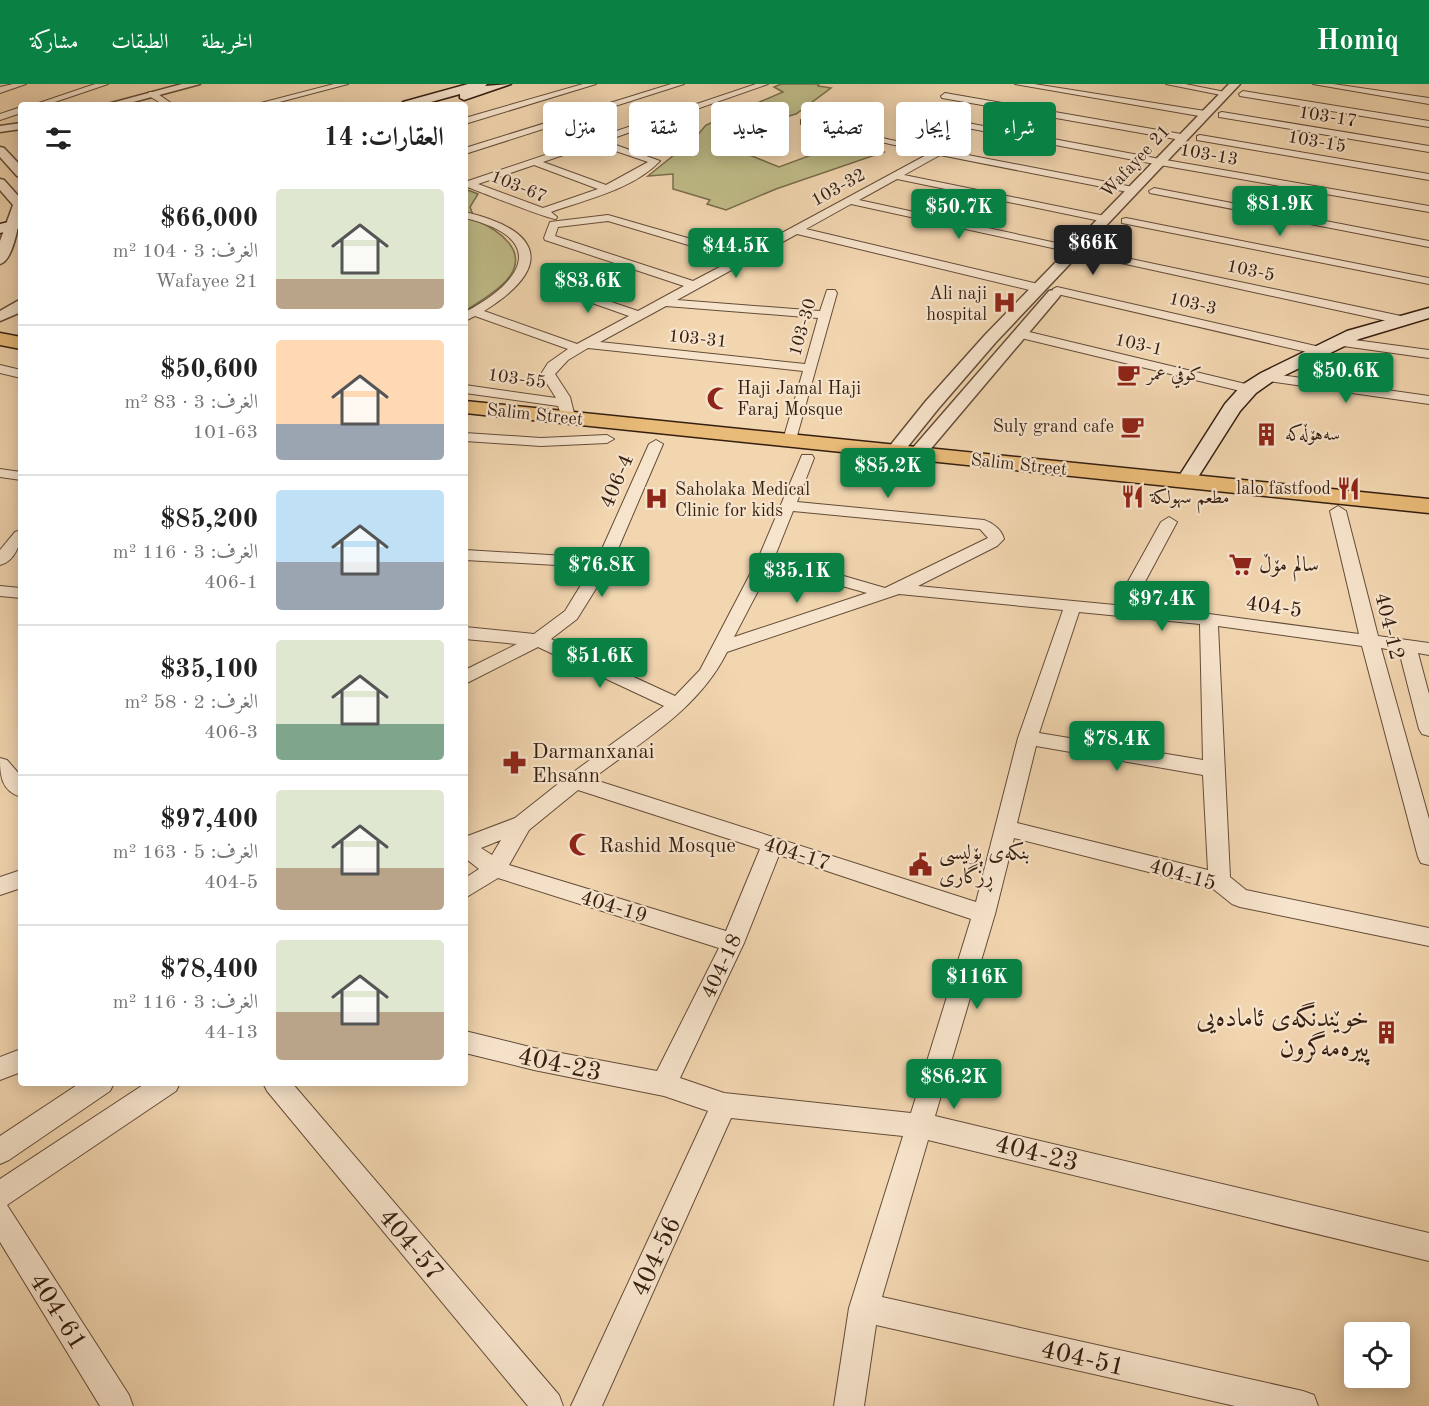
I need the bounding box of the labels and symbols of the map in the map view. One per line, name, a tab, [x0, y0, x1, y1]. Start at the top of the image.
street label: 103-17	[1297, 103, 1358, 130]
street label: Wafayee 21	[1098, 122, 1174, 202]
street label: 103-15	[1286, 128, 1347, 156]
street label: 103-13	[1178, 141, 1239, 169]
street label: 103-32	[808, 166, 869, 210]
street label: 103-67	[488, 168, 549, 206]
pin: $81.9K	[1231, 186, 1329, 237]
pin: $50.7K	[910, 189, 1008, 240]
pin: $66K	[1057, 225, 1129, 276]
pin: $44.5K	[687, 228, 785, 279]
street label: 103-5	[1225, 257, 1276, 285]
pin: $83.6K	[539, 263, 637, 314]
place label: Ali naji hospital	[926, 285, 987, 324]
hospital icon: Ali naji hospital	[992, 290, 1018, 316]
street label: 103-3	[1167, 290, 1218, 318]
street label: 103-30	[786, 296, 820, 358]
street label: 103-31	[668, 327, 728, 351]
street label: 103-1	[1113, 331, 1164, 359]
pin: $50.6K	[1297, 353, 1395, 404]
cafe icon: كوفي عمر	[1116, 361, 1142, 387]
street label: 103-55	[486, 366, 547, 392]
place label: كوفي عمر	[1145, 366, 1202, 389]
place label: Haji Jamal Haji Faraj Mosque	[737, 380, 861, 419]
mosque icon: Haji Jamal Haji Faraj Mosque	[706, 385, 732, 411]
street label: Salim Street	[486, 401, 584, 429]
cafe icon: Suly grand cafe	[1119, 413, 1145, 439]
place label: Suly grand cafe	[993, 418, 1114, 436]
building icon: سەهۆڵەکە	[1254, 421, 1280, 447]
place label: سەهۆڵەکە	[1285, 423, 1340, 445]
pin: $85.2K	[839, 448, 937, 499]
street label: 406-4	[597, 451, 638, 512]
street label: Salim Street	[970, 451, 1068, 479]
restaurant icon: lalo fastfood	[1336, 475, 1362, 501]
place label: lalo fastfood	[1236, 480, 1331, 498]
place label: Saholaka Medical Clinic for kids	[675, 481, 810, 520]
restaurant icon: مطعم سهولكة	[1119, 484, 1145, 510]
hospital icon: Saholaka Medical Clinic for kids	[644, 486, 670, 512]
place label: مطعم سهولكة	[1149, 488, 1230, 514]
pin: $76.8K	[553, 547, 651, 598]
supermarket icon: سالم مۆڵ	[1228, 551, 1254, 577]
pin: $35.1K	[748, 553, 846, 604]
place label: سالم مۆڵ	[1259, 553, 1319, 582]
pin: $97.4K	[1113, 581, 1211, 632]
street label: 404-12	[1370, 591, 1407, 662]
street label: 404-5	[1244, 593, 1303, 622]
pin: $51.6K	[551, 638, 649, 689]
pin: $78.4K	[1068, 721, 1166, 772]
place label: Darmanxanai Ehsann	[532, 742, 654, 787]
pharmacy icon: Darmanxanai Ehsann	[501, 750, 527, 776]
mosque icon: Rashid Mosque	[568, 832, 594, 858]
street label: 404-17	[761, 834, 832, 875]
place label: Rashid Mosque	[599, 836, 736, 857]
place label: بنکەی پۆلیسی ڕزگاری	[939, 841, 1030, 893]
public building icon: بنکەی پۆلیسی ڕزگاری	[908, 851, 934, 877]
street label: 404-15	[1147, 856, 1218, 895]
street label: 404-19	[578, 887, 649, 928]
street label: 404-18	[698, 931, 746, 1002]
pin: $116K	[935, 959, 1019, 1010]
place label: خوێندنگەی ئامادەیی پیرەمەگرون	[1196, 1001, 1370, 1066]
building icon: خوێندنگەی ئامادەیی پیرەمەگرون	[1374, 1019, 1400, 1045]
street label: 404-23	[515, 1043, 604, 1087]
pin: $86.2K	[905, 1059, 1003, 1110]
street label: 404-23	[992, 1131, 1081, 1177]
street label: 404-57	[373, 1204, 448, 1286]
street label: 404-56	[627, 1213, 687, 1301]
street label: 404-61	[24, 1269, 91, 1355]
street label: 404-51	[1038, 1337, 1127, 1381]

